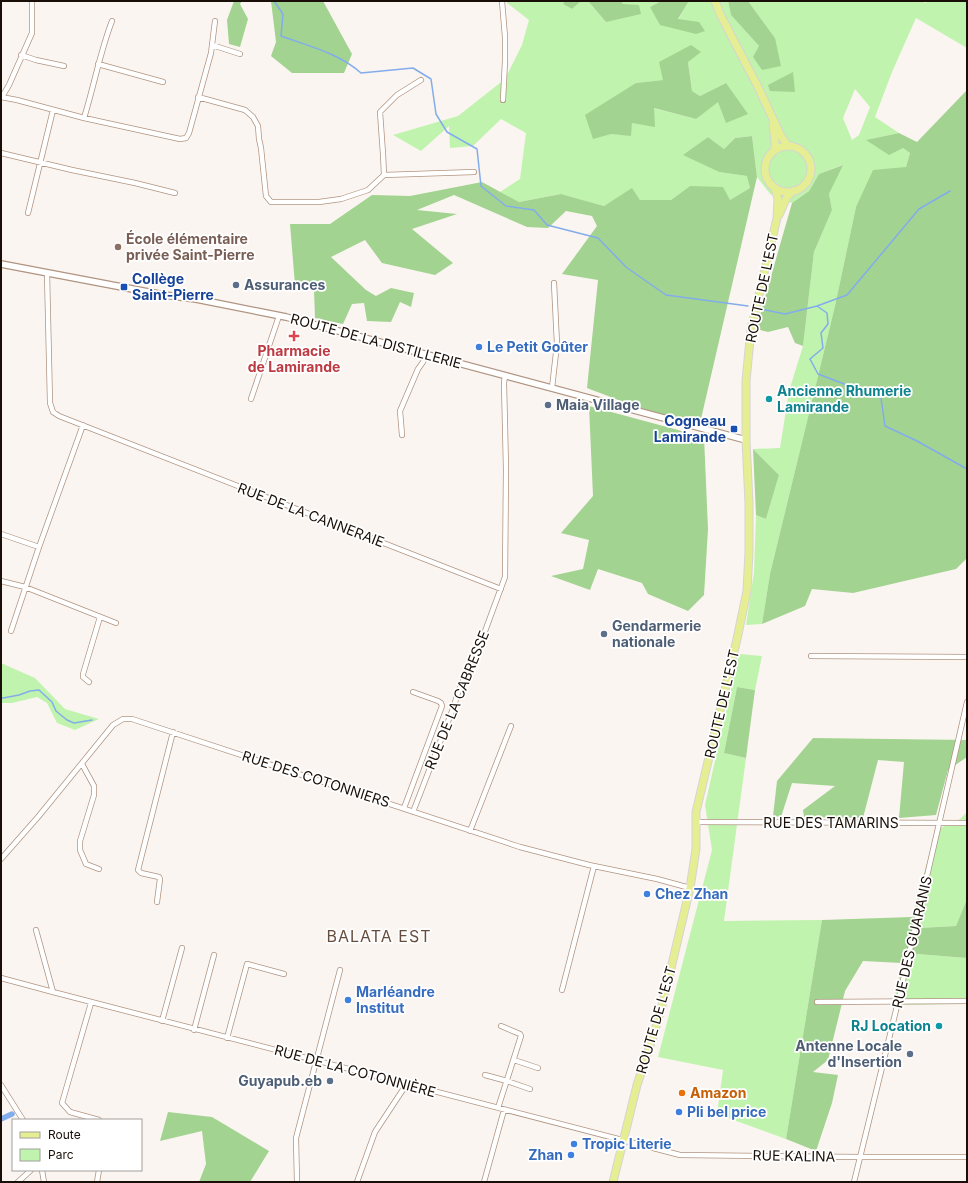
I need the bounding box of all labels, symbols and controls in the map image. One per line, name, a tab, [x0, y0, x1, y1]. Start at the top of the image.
place label: École élémentaire privée Saint-Pierre	[126, 229, 255, 263]
street label: ROUTE DE L'EST	[742, 232, 781, 344]
marker: École élémentaire privée Saint-Pierre	[113, 242, 123, 252]
place label: Collège Saint-Pierre	[132, 270, 214, 303]
place label: Assurances	[244, 276, 326, 293]
marker: Assurances	[231, 280, 241, 290]
marker: Collège Saint-Pierre	[119, 282, 129, 292]
street label: ROUTE DE LA DISTILLERIE	[289, 309, 464, 372]
marker: Pharmacie de Lamirande	[289, 331, 299, 341]
place label: Le Petit Goûter	[487, 338, 588, 355]
place label: Pharmacie de Lamirande	[248, 342, 340, 375]
marker: Le Petit Goûter	[474, 342, 484, 352]
place label: Ancienne Rhumerie Lamirande	[777, 382, 911, 415]
marker: Ancienne Rhumerie Lamirande	[764, 394, 774, 404]
place label: Maia Village	[556, 396, 640, 413]
marker: Maia Village	[543, 400, 553, 410]
place label: Cogneau Lamirande	[654, 412, 726, 445]
marker: Cogneau Lamirande	[729, 424, 739, 434]
street label: RUE DE LA CANNERAIE	[235, 479, 387, 550]
place label: Gendarmerie nationale	[612, 617, 701, 650]
street label: RUE DE LA CABRESSE	[421, 628, 492, 772]
marker: Gendarmerie nationale	[599, 629, 609, 639]
street label: ROUTE DE L'EST	[701, 648, 742, 760]
street label: RUE DES COTONNIERS	[240, 747, 392, 810]
street label: RUE DES TAMARINS	[763, 814, 899, 831]
street label: RUE DES GUARANIS	[888, 874, 935, 1010]
place label: Chez Zhan	[655, 885, 728, 902]
marker: Chez Zhan	[642, 889, 652, 899]
district label: BALATA EST	[327, 926, 431, 946]
street label: ROUTE DE L'EST	[632, 964, 679, 1076]
place label: Marléandre Institut	[356, 983, 435, 1016]
marker: Marléandre Institut	[343, 995, 353, 1005]
place label: RJ Location	[851, 1017, 931, 1034]
marker: RJ Location	[934, 1021, 944, 1031]
place label: Antenne Locale d'Insertion	[795, 1037, 902, 1070]
street label: RUE DE LA COTONNIÈRE	[273, 1041, 438, 1100]
marker: Antenne Locale d'Insertion	[905, 1049, 915, 1059]
place label: Guyapub.eb	[238, 1072, 322, 1089]
marker: Guyapub.eb	[325, 1076, 335, 1086]
place label: Amazon	[690, 1084, 746, 1101]
marker: Amazon	[677, 1088, 687, 1098]
place label: Pli bel price	[687, 1103, 766, 1120]
marker: Pli bel price	[674, 1107, 684, 1117]
legend	[12, 1119, 142, 1171]
text: Route	[48, 1127, 81, 1142]
place label: Tropic Literie	[582, 1135, 672, 1152]
marker: Tropic Literie	[569, 1139, 579, 1149]
place label: Zhan	[528, 1146, 563, 1163]
street label: RUE KALINA	[752, 1146, 836, 1165]
text: Parc	[48, 1147, 74, 1162]
marker: Zhan	[566, 1150, 576, 1160]

